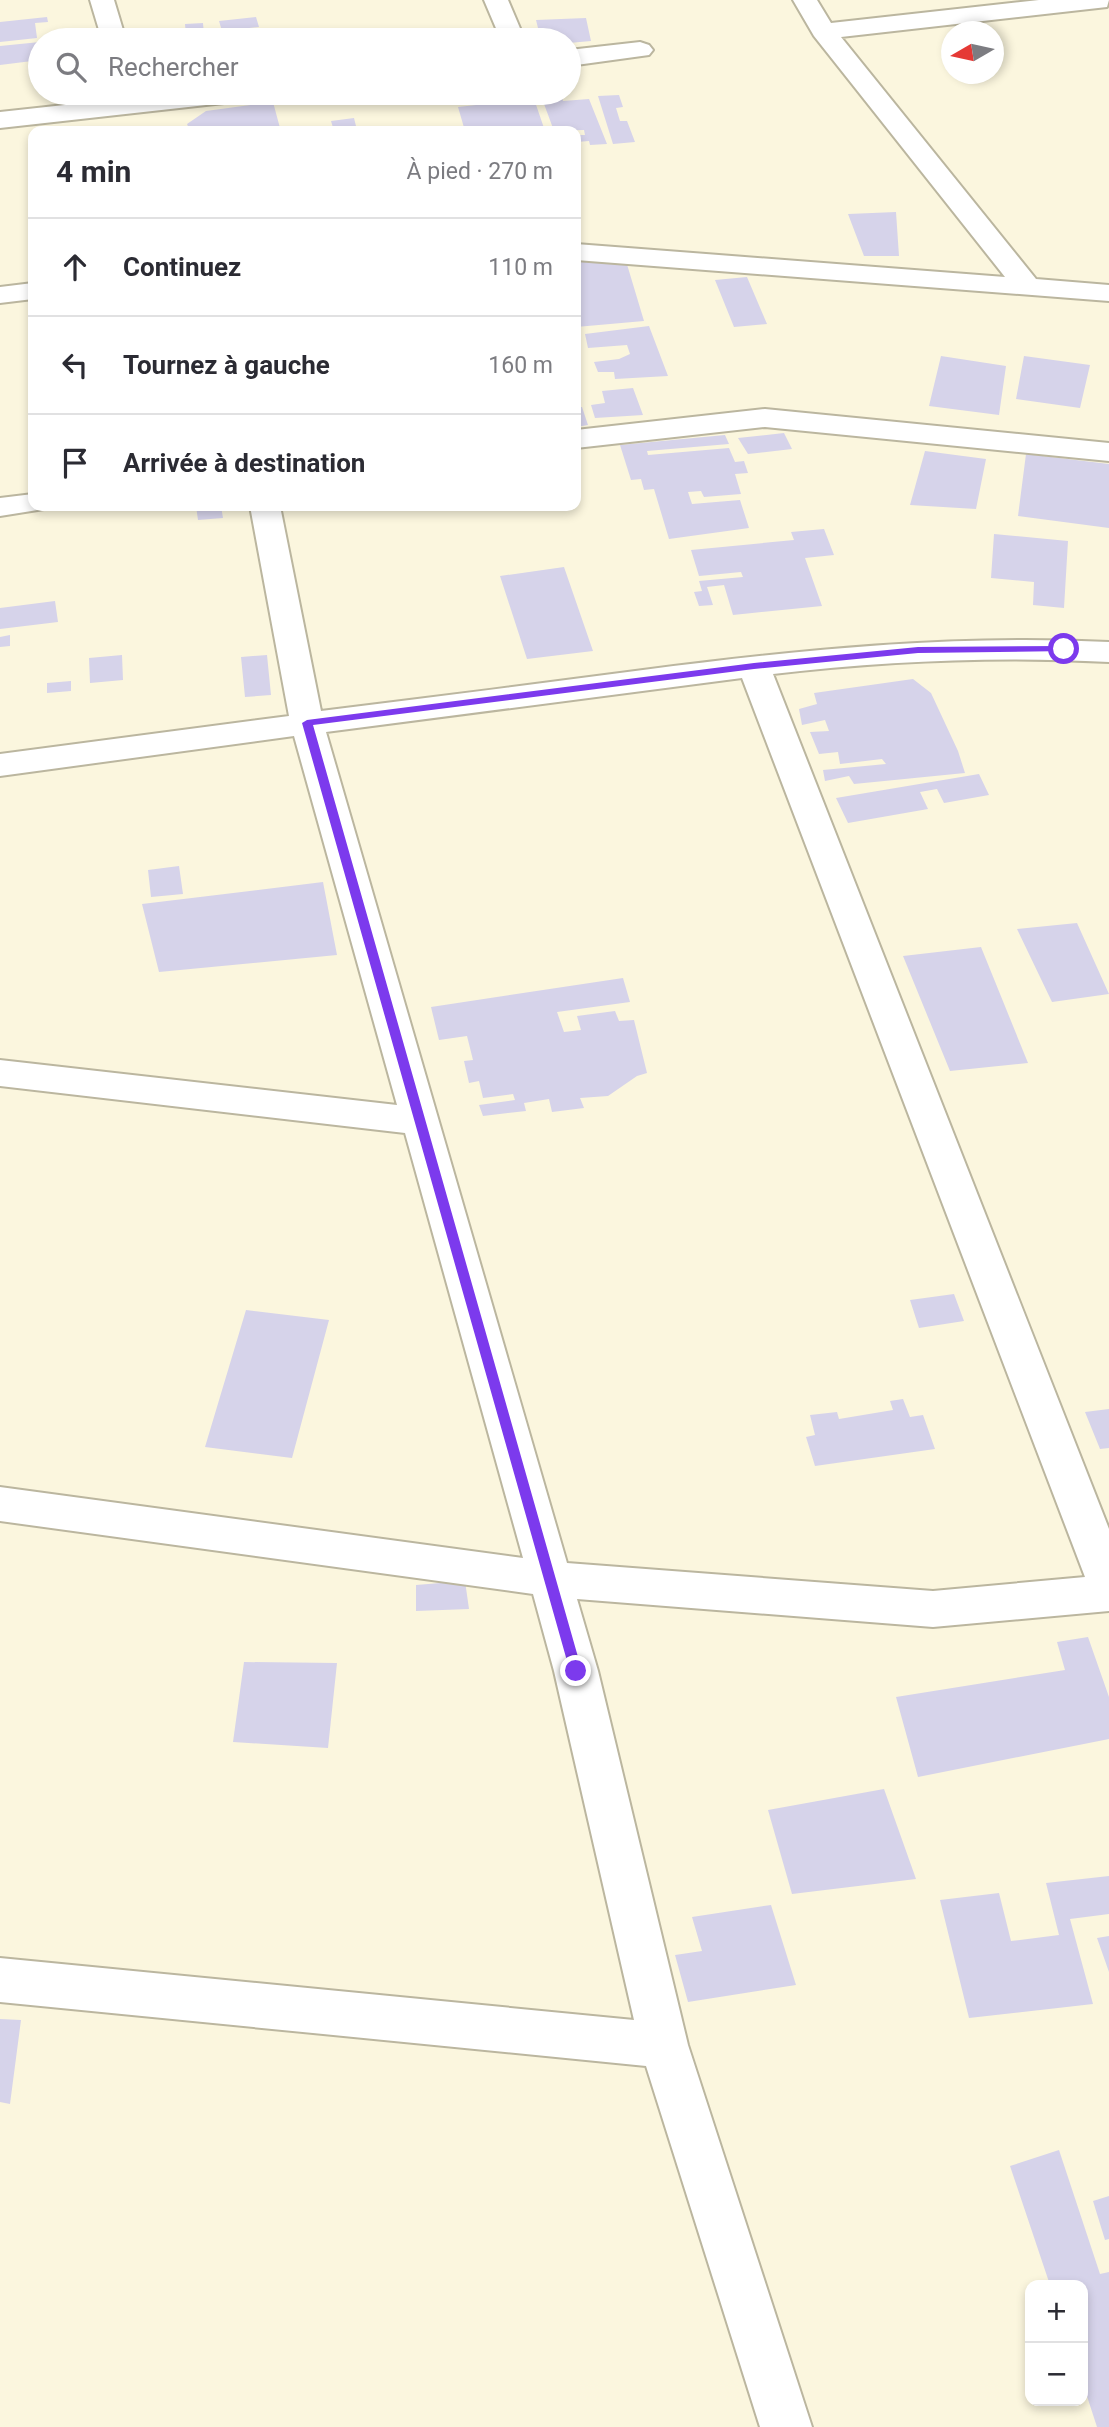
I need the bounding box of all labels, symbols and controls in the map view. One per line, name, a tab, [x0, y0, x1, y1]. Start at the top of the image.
north arrow	[941, 21, 1004, 84]
search box	[28, 28, 581, 105]
icon: search	[52, 48, 90, 86]
text: Rechercher	[108, 52, 239, 82]
text: 4 min	[56, 154, 131, 189]
text: À pied · 270 m	[407, 158, 553, 185]
icon: ahead	[56, 248, 94, 286]
text: Continuez	[123, 252, 241, 282]
text: 110 m	[488, 254, 553, 281]
icon: left	[56, 346, 94, 384]
text: Tournez à gauche	[123, 350, 330, 380]
text: 160 m	[488, 352, 553, 379]
icon: arrive	[56, 444, 94, 482]
text: Arrivée à destination	[123, 448, 365, 478]
route start	[1048, 633, 1079, 664]
route end	[560, 1655, 591, 1686]
map controls	[1025, 2280, 1088, 2406]
button: +	[1025, 2280, 1088, 2343]
button: −	[1025, 2343, 1088, 2406]

